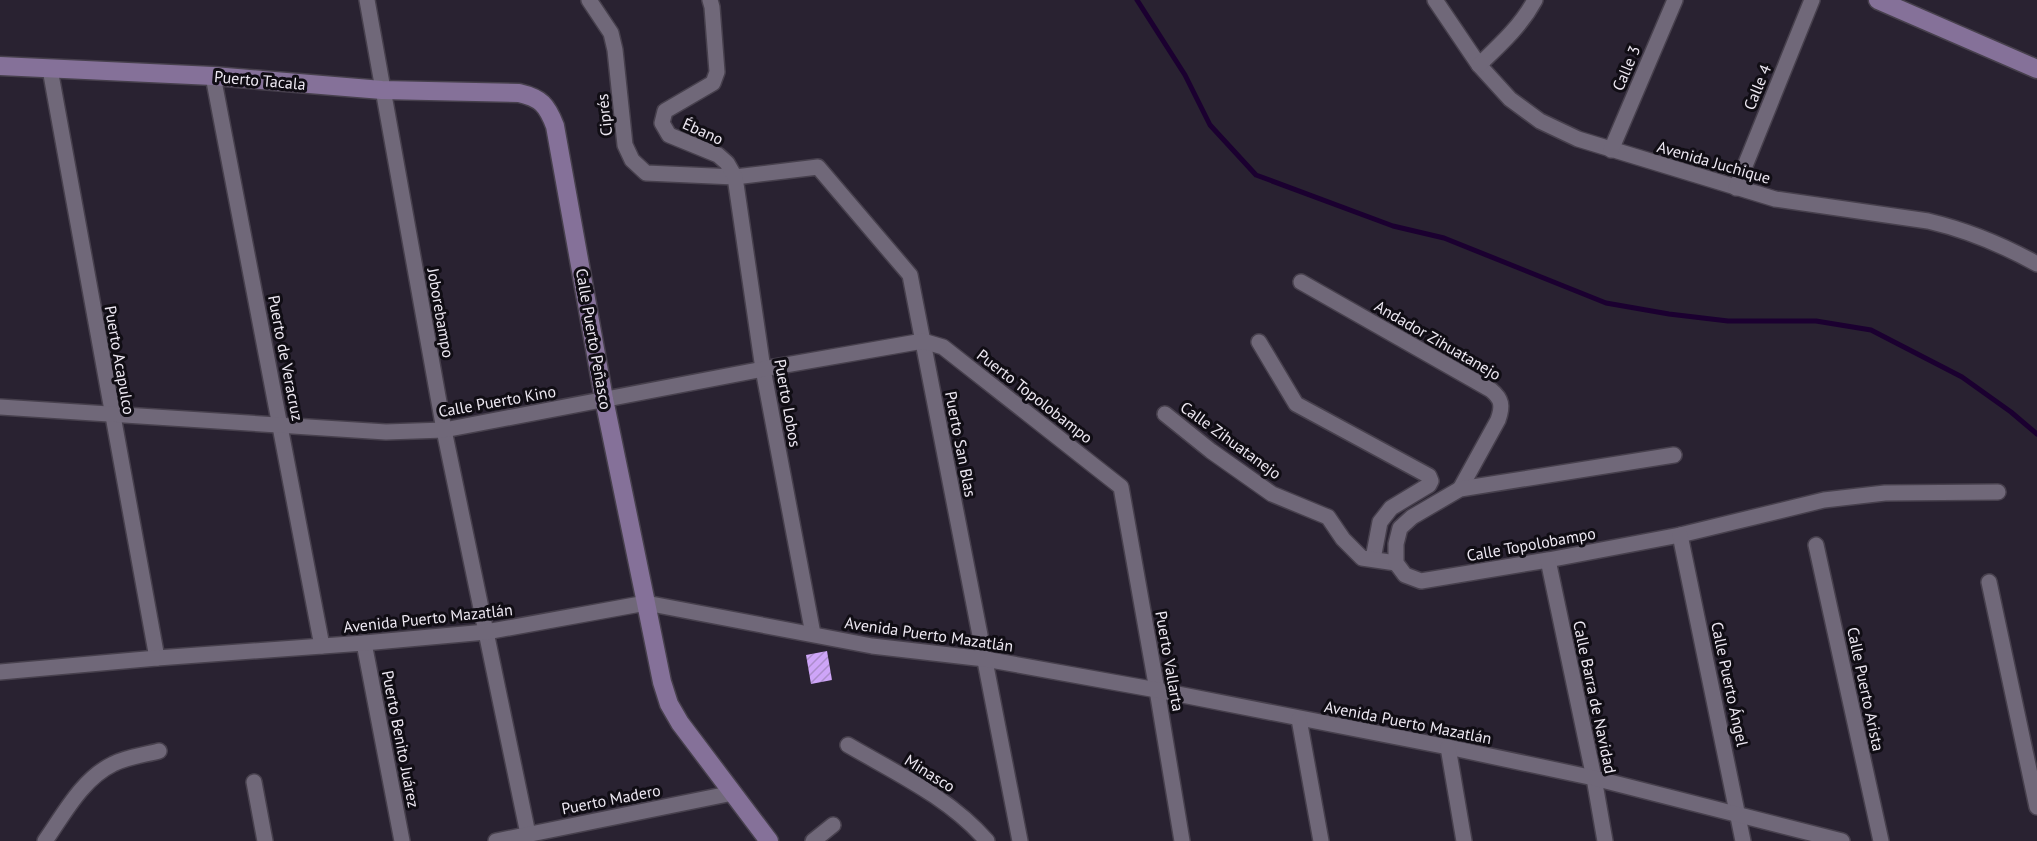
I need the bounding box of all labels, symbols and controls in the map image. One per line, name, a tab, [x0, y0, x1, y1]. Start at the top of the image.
street label: Calle 3	[1608, 42, 1644, 94]
street label: Calle 4	[1739, 61, 1775, 113]
street label: Puerto Tacala	[214, 66, 306, 94]
street label: Ciprés	[592, 93, 616, 137]
street label: Ébano	[680, 113, 726, 149]
street label: Avenida Juchique	[1655, 136, 1773, 188]
street label: Joborebampo	[423, 266, 459, 359]
street label: Calle Puerto Peñasco	[572, 267, 616, 411]
street label: Puerto de Veracruz	[264, 293, 308, 423]
street label: Andador Zihuatanejo	[1371, 296, 1505, 384]
street label: Puerto Acapulco	[101, 304, 139, 416]
street label: Puerto Topolobampo	[973, 345, 1097, 447]
street label: Puerto Lobos	[770, 357, 806, 449]
street label: Calle Puerto Kino	[437, 381, 557, 421]
street label: Puerto San Blas	[941, 389, 981, 499]
street label: Calle Zihuatanejo	[1177, 397, 1285, 483]
street label: Calle Topolobampo	[1465, 523, 1597, 565]
street label: Avenida Puerto Mazatlán	[342, 599, 514, 637]
street label: Puerto Vallarta	[1151, 609, 1189, 713]
street label: Avenida Puerto Mazatlán	[843, 612, 1015, 656]
street label: Calle Barra de Navidad	[1569, 619, 1621, 775]
street label: Calle Puerto Ángel	[1707, 620, 1753, 748]
street label: Calle Puerto Arista	[1843, 625, 1889, 753]
street label: Puerto Benito Juárez	[378, 669, 424, 809]
street label: Avenida Puerto Mazatlán	[1323, 696, 1493, 748]
street label: Minasco	[901, 750, 959, 796]
street label: Puerto Madero	[560, 780, 662, 818]

